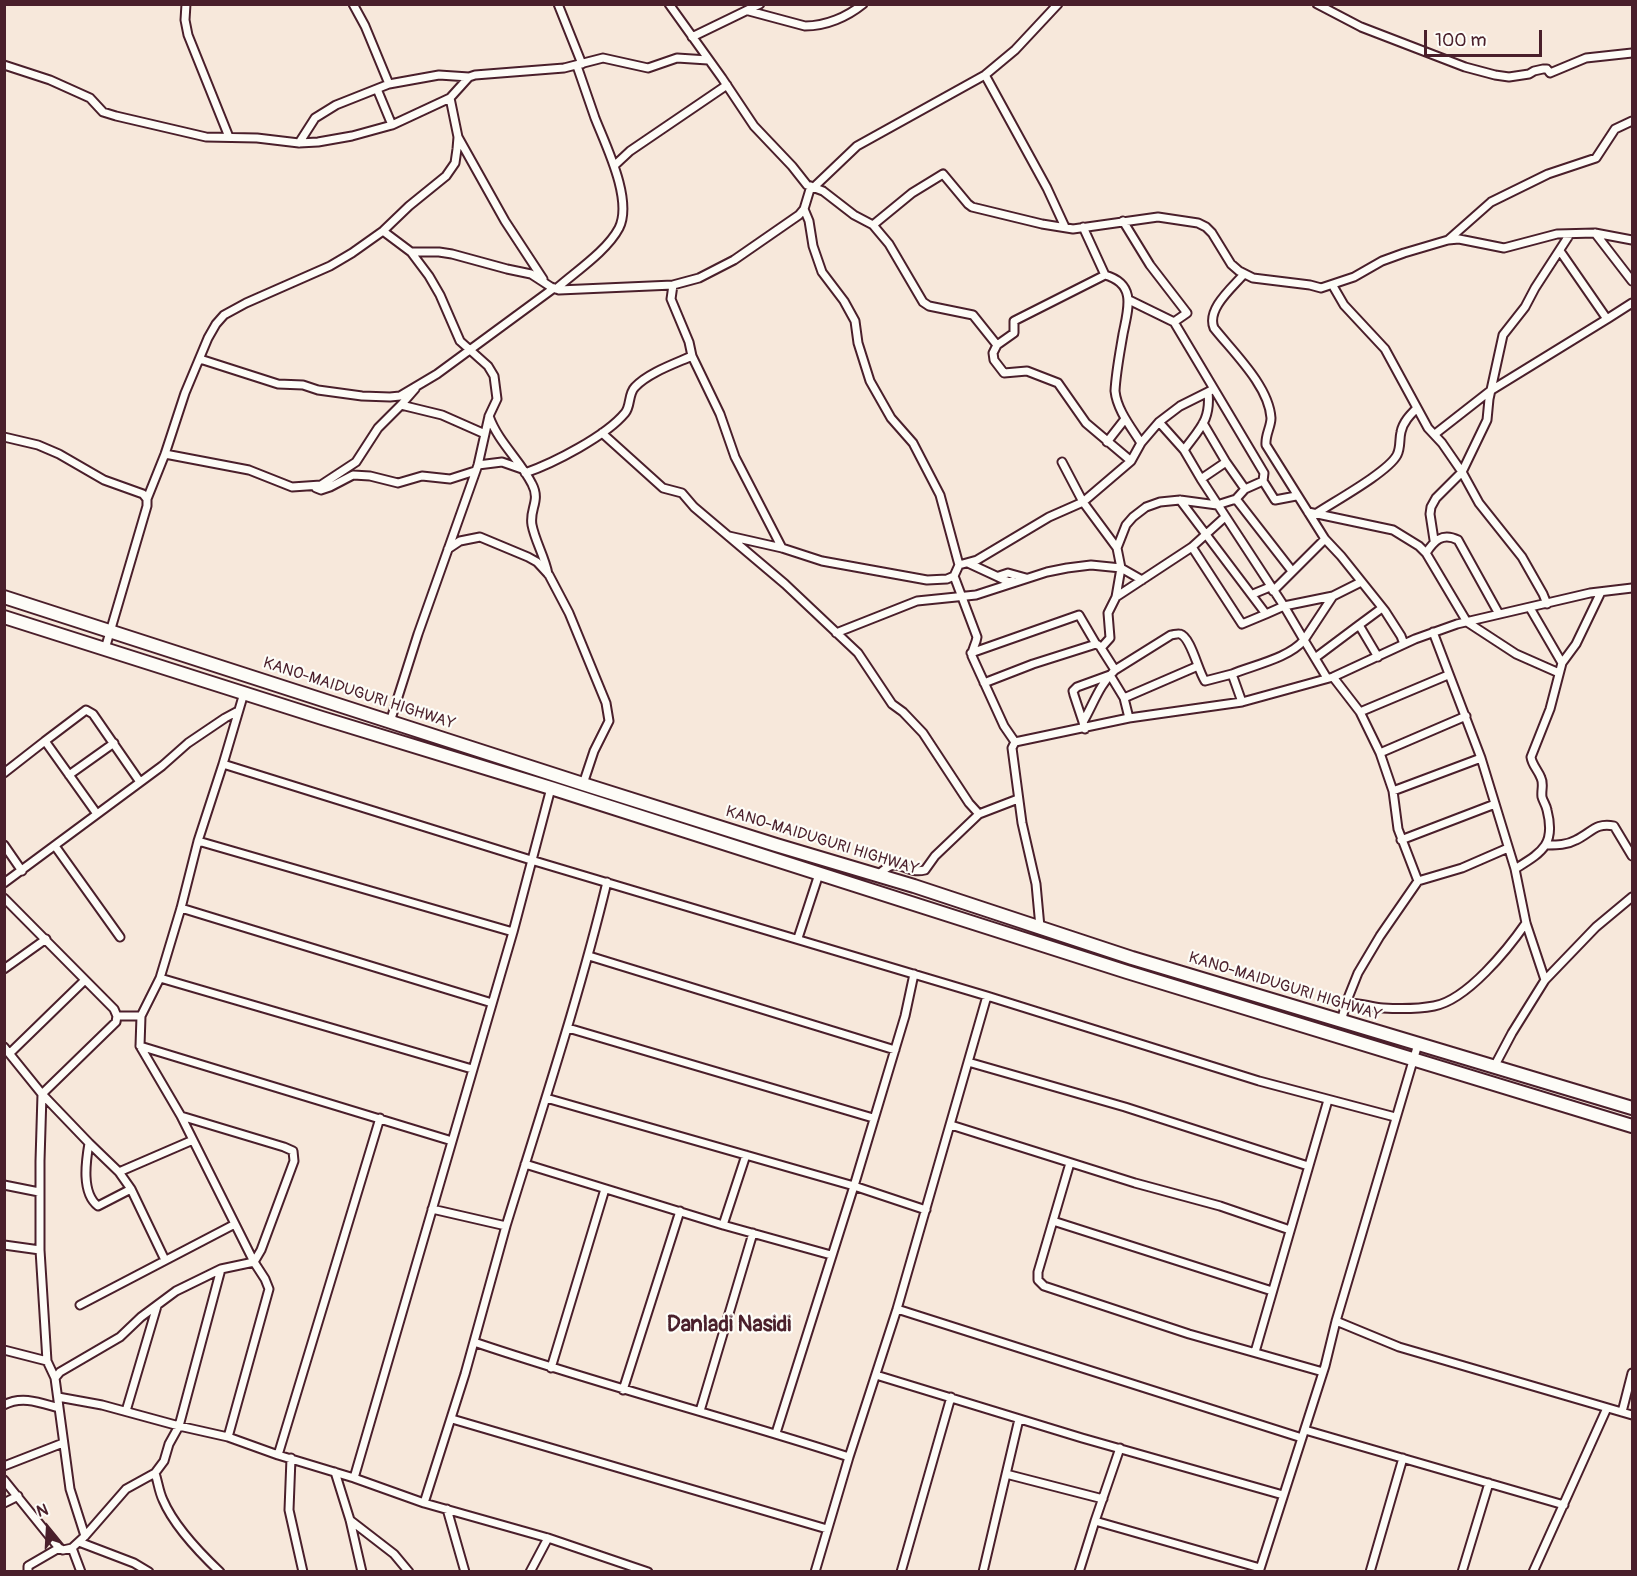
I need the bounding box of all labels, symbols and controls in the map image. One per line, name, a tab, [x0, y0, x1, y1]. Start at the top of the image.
scale bar	[1427, 18, 1546, 56]
text: 100 m	[1435, 29, 1487, 52]
street label: KANO-MAIDUGURI HIGHWAY	[261, 654, 457, 734]
street label: KANO-MAIDUGURI HIGHWAY	[723, 802, 921, 880]
street label: KANO-MAIDUGURI HIGHWAY	[1186, 948, 1384, 1026]
district label: Danladi Nasidi	[667, 1312, 791, 1338]
north arrow	[18, 1498, 78, 1558]
text: N	[34, 1500, 51, 1522]

